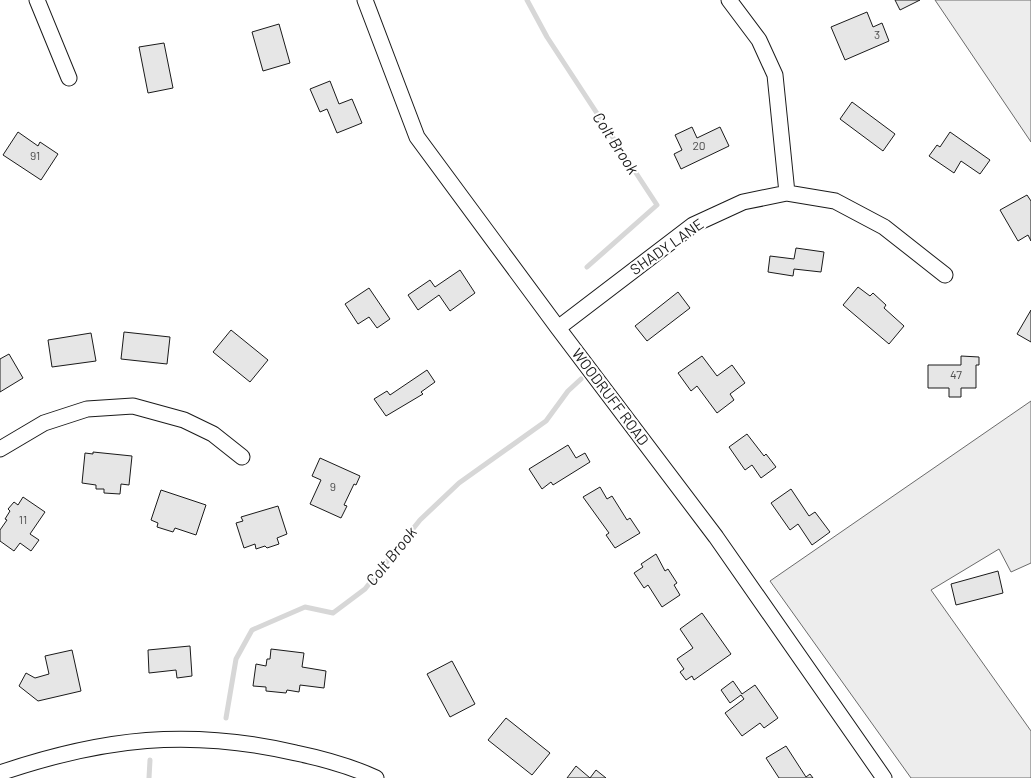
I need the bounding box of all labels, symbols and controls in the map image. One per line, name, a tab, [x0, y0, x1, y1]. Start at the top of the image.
house number: 3	[874, 27, 880, 41]
water label: Colt Brook	[589, 108, 644, 178]
house number: 20	[692, 138, 706, 152]
house number: 91	[30, 148, 40, 162]
street label: SHADY LANE	[626, 214, 707, 278]
street label: WOODRUFF ROAD	[569, 344, 653, 448]
house number: 47	[950, 367, 962, 381]
house number: 9	[330, 479, 336, 493]
house number: 11	[19, 512, 27, 526]
water label: Colt Brook	[361, 522, 420, 589]

